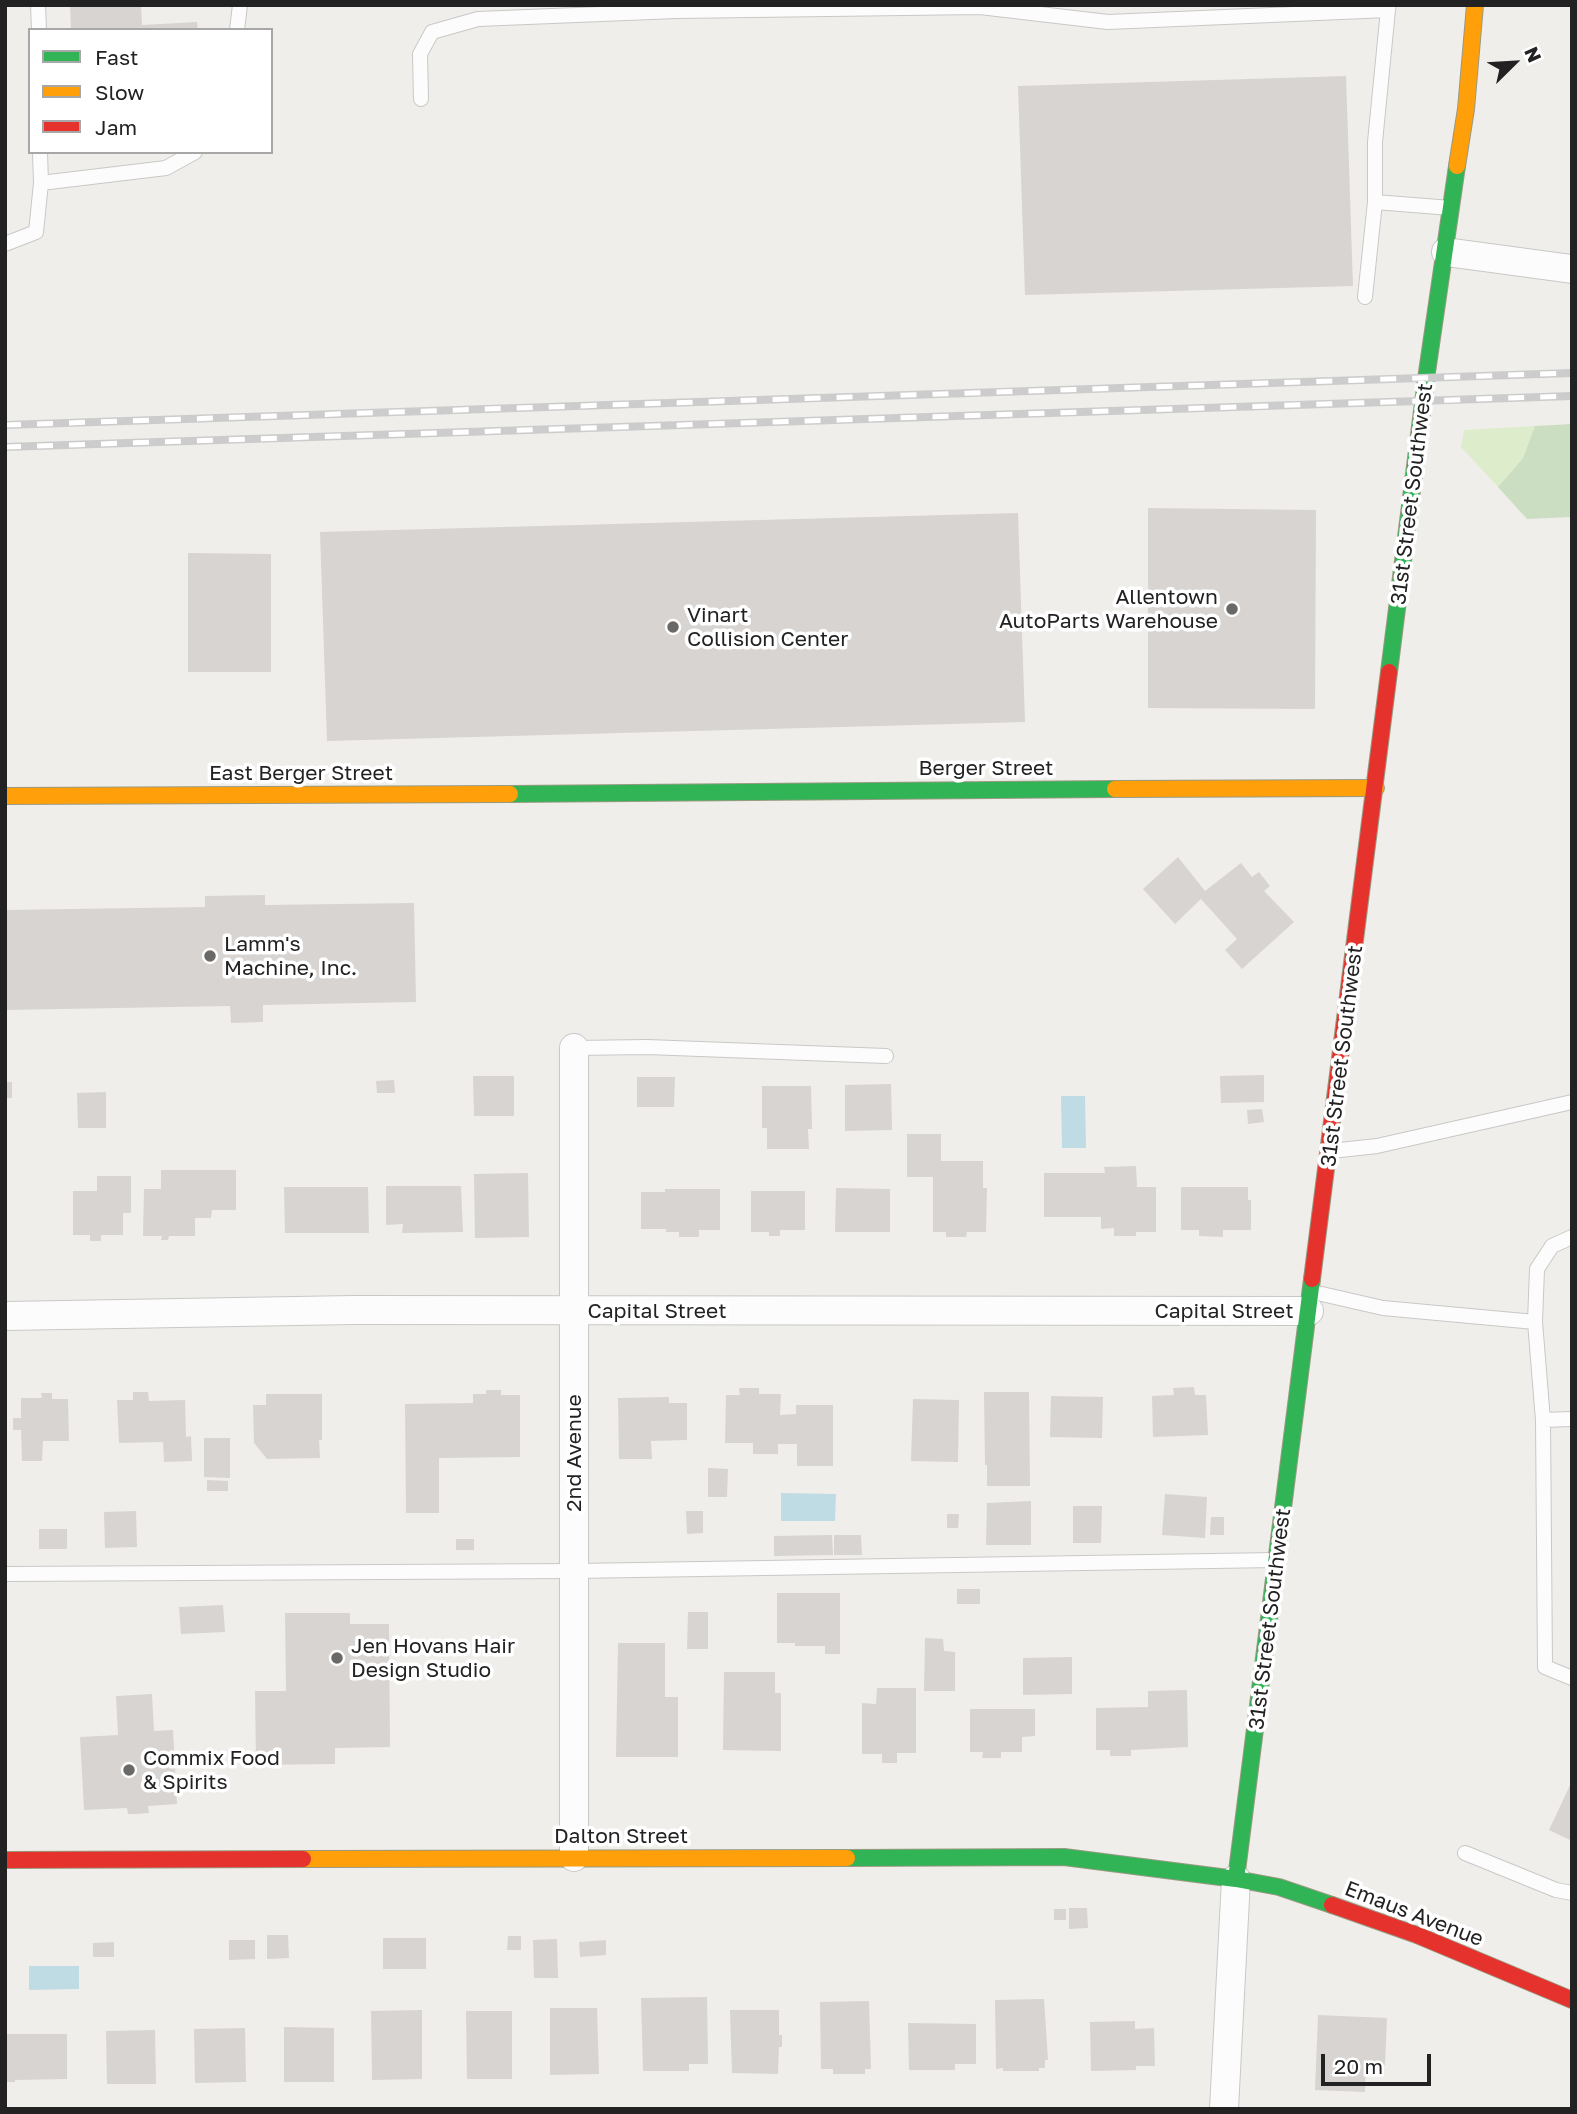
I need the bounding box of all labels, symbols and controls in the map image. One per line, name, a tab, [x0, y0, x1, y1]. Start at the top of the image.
legend	[28, 28, 273, 154]
north arrow	[1479, 28, 1549, 98]
text: N	[1520, 43, 1547, 66]
text: Fast	[95, 44, 138, 70]
text: Slow	[95, 79, 144, 105]
text: Jam	[95, 114, 137, 140]
street label: 31st Street Southwest	[1386, 382, 1438, 606]
place label: Allentown AutoParts Warehouse	[999, 584, 1218, 634]
marker: Allentown AutoParts Warehouse	[1224, 601, 1240, 617]
place label: Vinart Collision Center	[687, 602, 848, 652]
marker: Vinart Collision Center	[665, 619, 681, 635]
street label: Berger Street	[919, 755, 1053, 781]
street label: East Berger Street	[209, 760, 393, 786]
place label: Lamm's Machine, Inc.	[224, 931, 357, 981]
street label: 31st Street Southwest	[1316, 944, 1368, 1168]
marker: Lamm's Machine, Inc.	[202, 948, 218, 964]
street label: Capital Street	[587, 1298, 727, 1324]
street label: Capital Street	[1154, 1298, 1294, 1324]
street label: 2nd Avenue	[561, 1394, 587, 1512]
street label: 31st Street Southwest	[1244, 1507, 1296, 1731]
place label: Jen Hovans Hair Design Studio	[351, 1633, 515, 1683]
marker: Jen Hovans Hair Design Studio	[329, 1650, 345, 1666]
place label: Commix Food & Spirits	[143, 1745, 280, 1795]
marker: Commix Food & Spirits	[121, 1762, 137, 1778]
street label: Dalton Street	[554, 1823, 688, 1849]
street label: Emaus Avenue	[1341, 1876, 1487, 1952]
scale bar	[1325, 2040, 1435, 2084]
text: 20 m	[1334, 2053, 1383, 2079]

